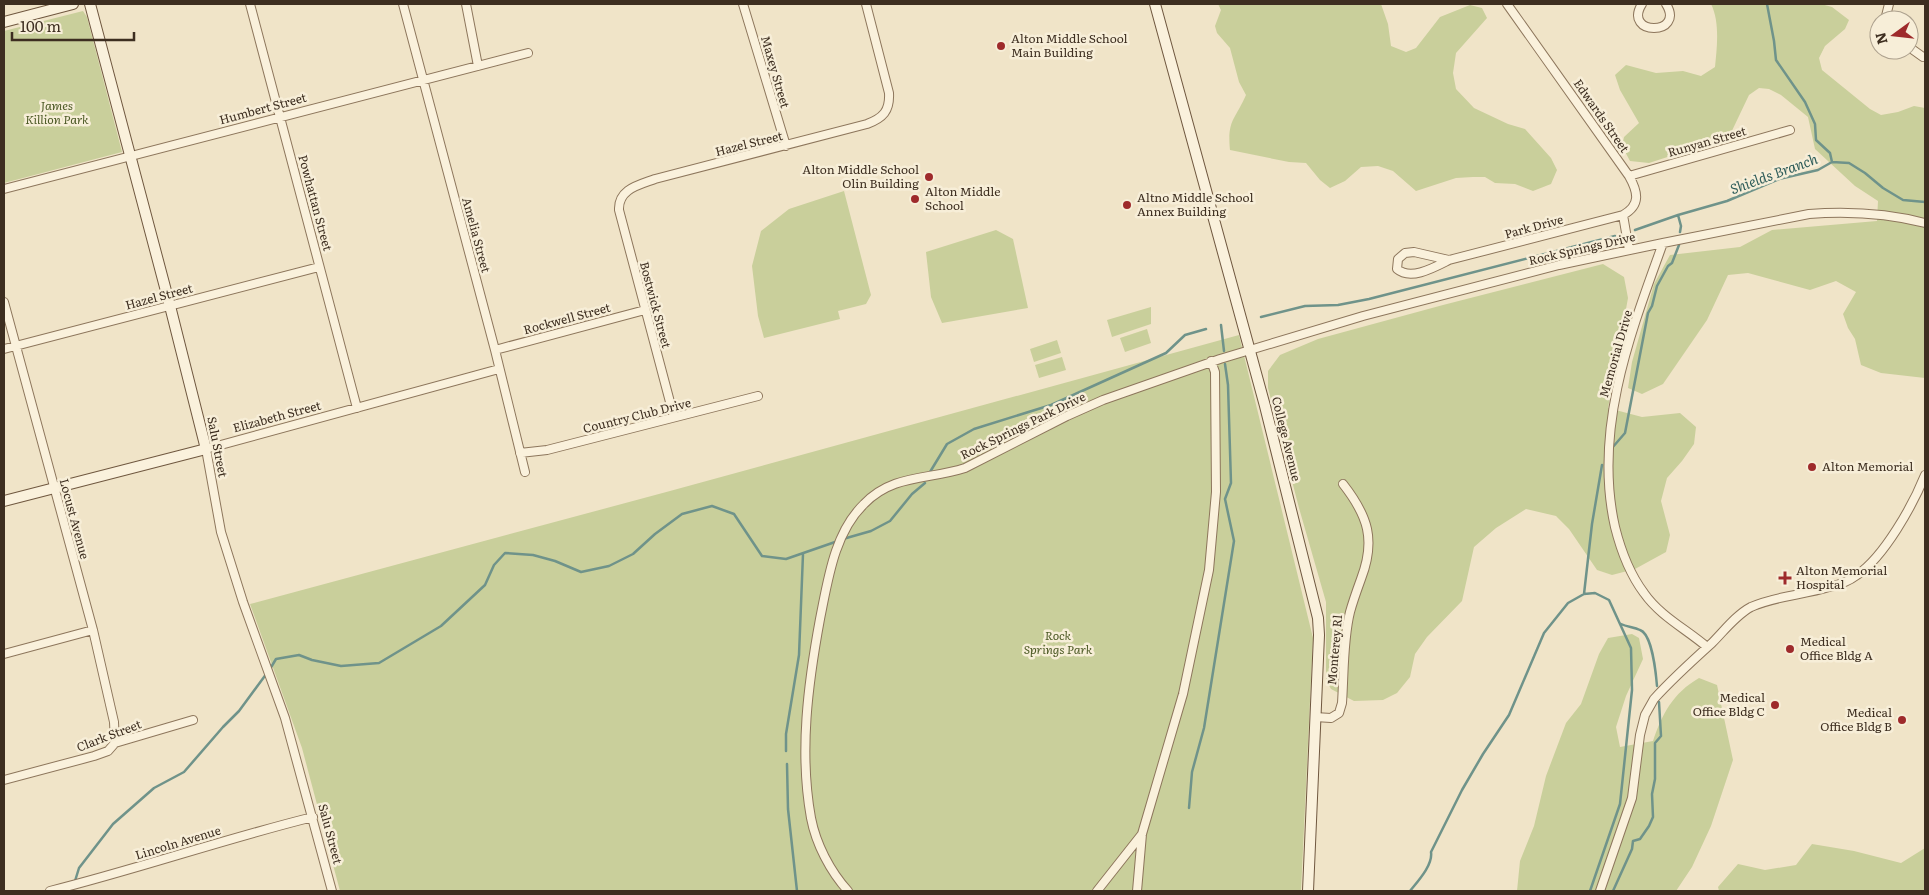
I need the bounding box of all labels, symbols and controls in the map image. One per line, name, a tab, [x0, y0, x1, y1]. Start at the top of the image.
scale bar	[12, 10, 135, 42]
north arrow	[1869, 10, 1919, 60]
text: 100 m	[20, 14, 61, 37]
place label: Alton Middle School Main Building	[1011, 29, 1128, 61]
text: N	[1869, 30, 1892, 47]
street label: Maxey Street	[757, 33, 795, 110]
marker: Alton Middle School Main Building	[995, 40, 1007, 52]
street label: Edwards Street	[1570, 75, 1634, 156]
street label: Humbert Street	[217, 88, 308, 128]
park label: James Killion Park	[25, 96, 89, 128]
street label: Runyan Street	[1665, 121, 1748, 161]
street label: Hazel Street	[713, 126, 785, 160]
water label: Shields Branch	[1727, 148, 1821, 198]
street label: Powhattan Street	[294, 153, 337, 253]
place label: Alton Middle School Olin Building	[802, 160, 919, 192]
marker: Alton Middle School Olin Building	[923, 171, 935, 183]
place label: Alton Middle School	[925, 182, 1000, 214]
place label: Altno Middle School Annex Building	[1137, 188, 1254, 220]
marker: Alton Middle School	[909, 193, 921, 205]
street label: Amelia Street	[458, 195, 496, 275]
marker: Altno Middle School Annex Building	[1121, 199, 1133, 211]
street label: Park Drive	[1502, 210, 1565, 243]
street label: Rock Springs Drive	[1527, 227, 1637, 269]
street label: Bostwick Street	[636, 259, 676, 350]
street label: Hazel Street	[123, 278, 195, 314]
street label: Rockwell Street	[521, 298, 612, 338]
street label: Memorial Drive	[1594, 308, 1636, 400]
street label: Rock Springs Park Drive	[957, 387, 1088, 463]
street label: Country Club Drive	[581, 393, 693, 437]
street label: College Avenue	[1268, 395, 1306, 483]
street label: Elizabeth Street	[231, 396, 323, 436]
street label: Salu Street	[203, 415, 233, 479]
place label: Alton Memorial	[1822, 457, 1913, 475]
marker: Alton Memorial	[1806, 461, 1818, 473]
street label: Locust Avenue	[56, 476, 94, 561]
place label: Alton Memorial Hospital	[1796, 561, 1887, 593]
marker: Alton Memorial Hospital	[1778, 571, 1792, 585]
street label: Monterey Rl	[1322, 614, 1346, 686]
park label: Rock Springs Park	[1024, 626, 1093, 658]
place label: Medical Office Bldg A	[1800, 632, 1873, 664]
marker: Medical Office Bldg A	[1784, 643, 1796, 655]
place label: Medical Office Bldg C	[1693, 688, 1765, 720]
marker: Medical Office Bldg C	[1769, 699, 1781, 711]
place label: Medical Office Bldg B	[1820, 703, 1892, 735]
street label: Clark Street	[74, 714, 144, 756]
marker: Medical Office Bldg B	[1896, 714, 1908, 726]
street label: Salu Street	[314, 802, 348, 866]
street label: Lincoln Avenue	[133, 820, 223, 864]

